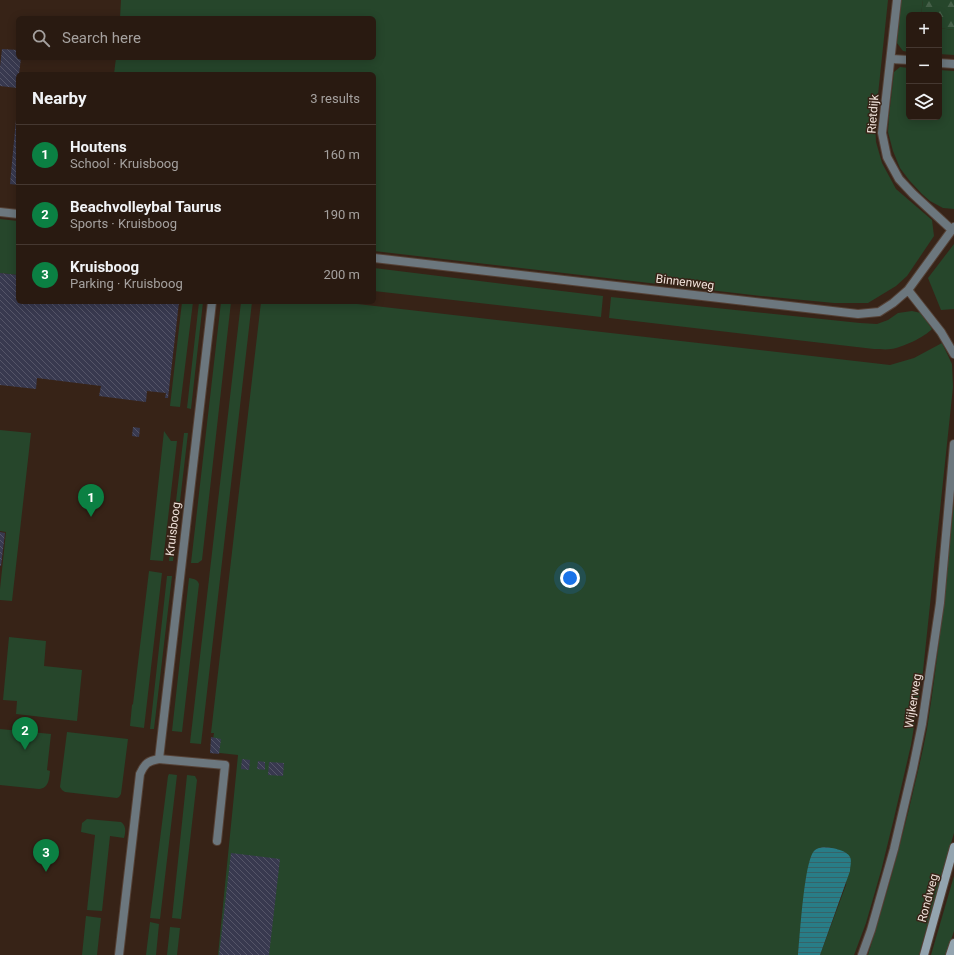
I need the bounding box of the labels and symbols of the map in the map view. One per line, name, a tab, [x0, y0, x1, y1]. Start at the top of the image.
street label: Rietdijk	[865, 93, 881, 134]
street label: Binnenweg	[655, 271, 715, 293]
pin: 1	[78, 484, 104, 517]
street label: Kruisboog	[163, 501, 183, 557]
your location	[560, 568, 580, 588]
street label: Wijkerweg	[902, 673, 924, 729]
pin: 2	[12, 717, 38, 750]
pin: 3	[33, 839, 59, 872]
street label: Rondweg	[915, 872, 941, 924]

